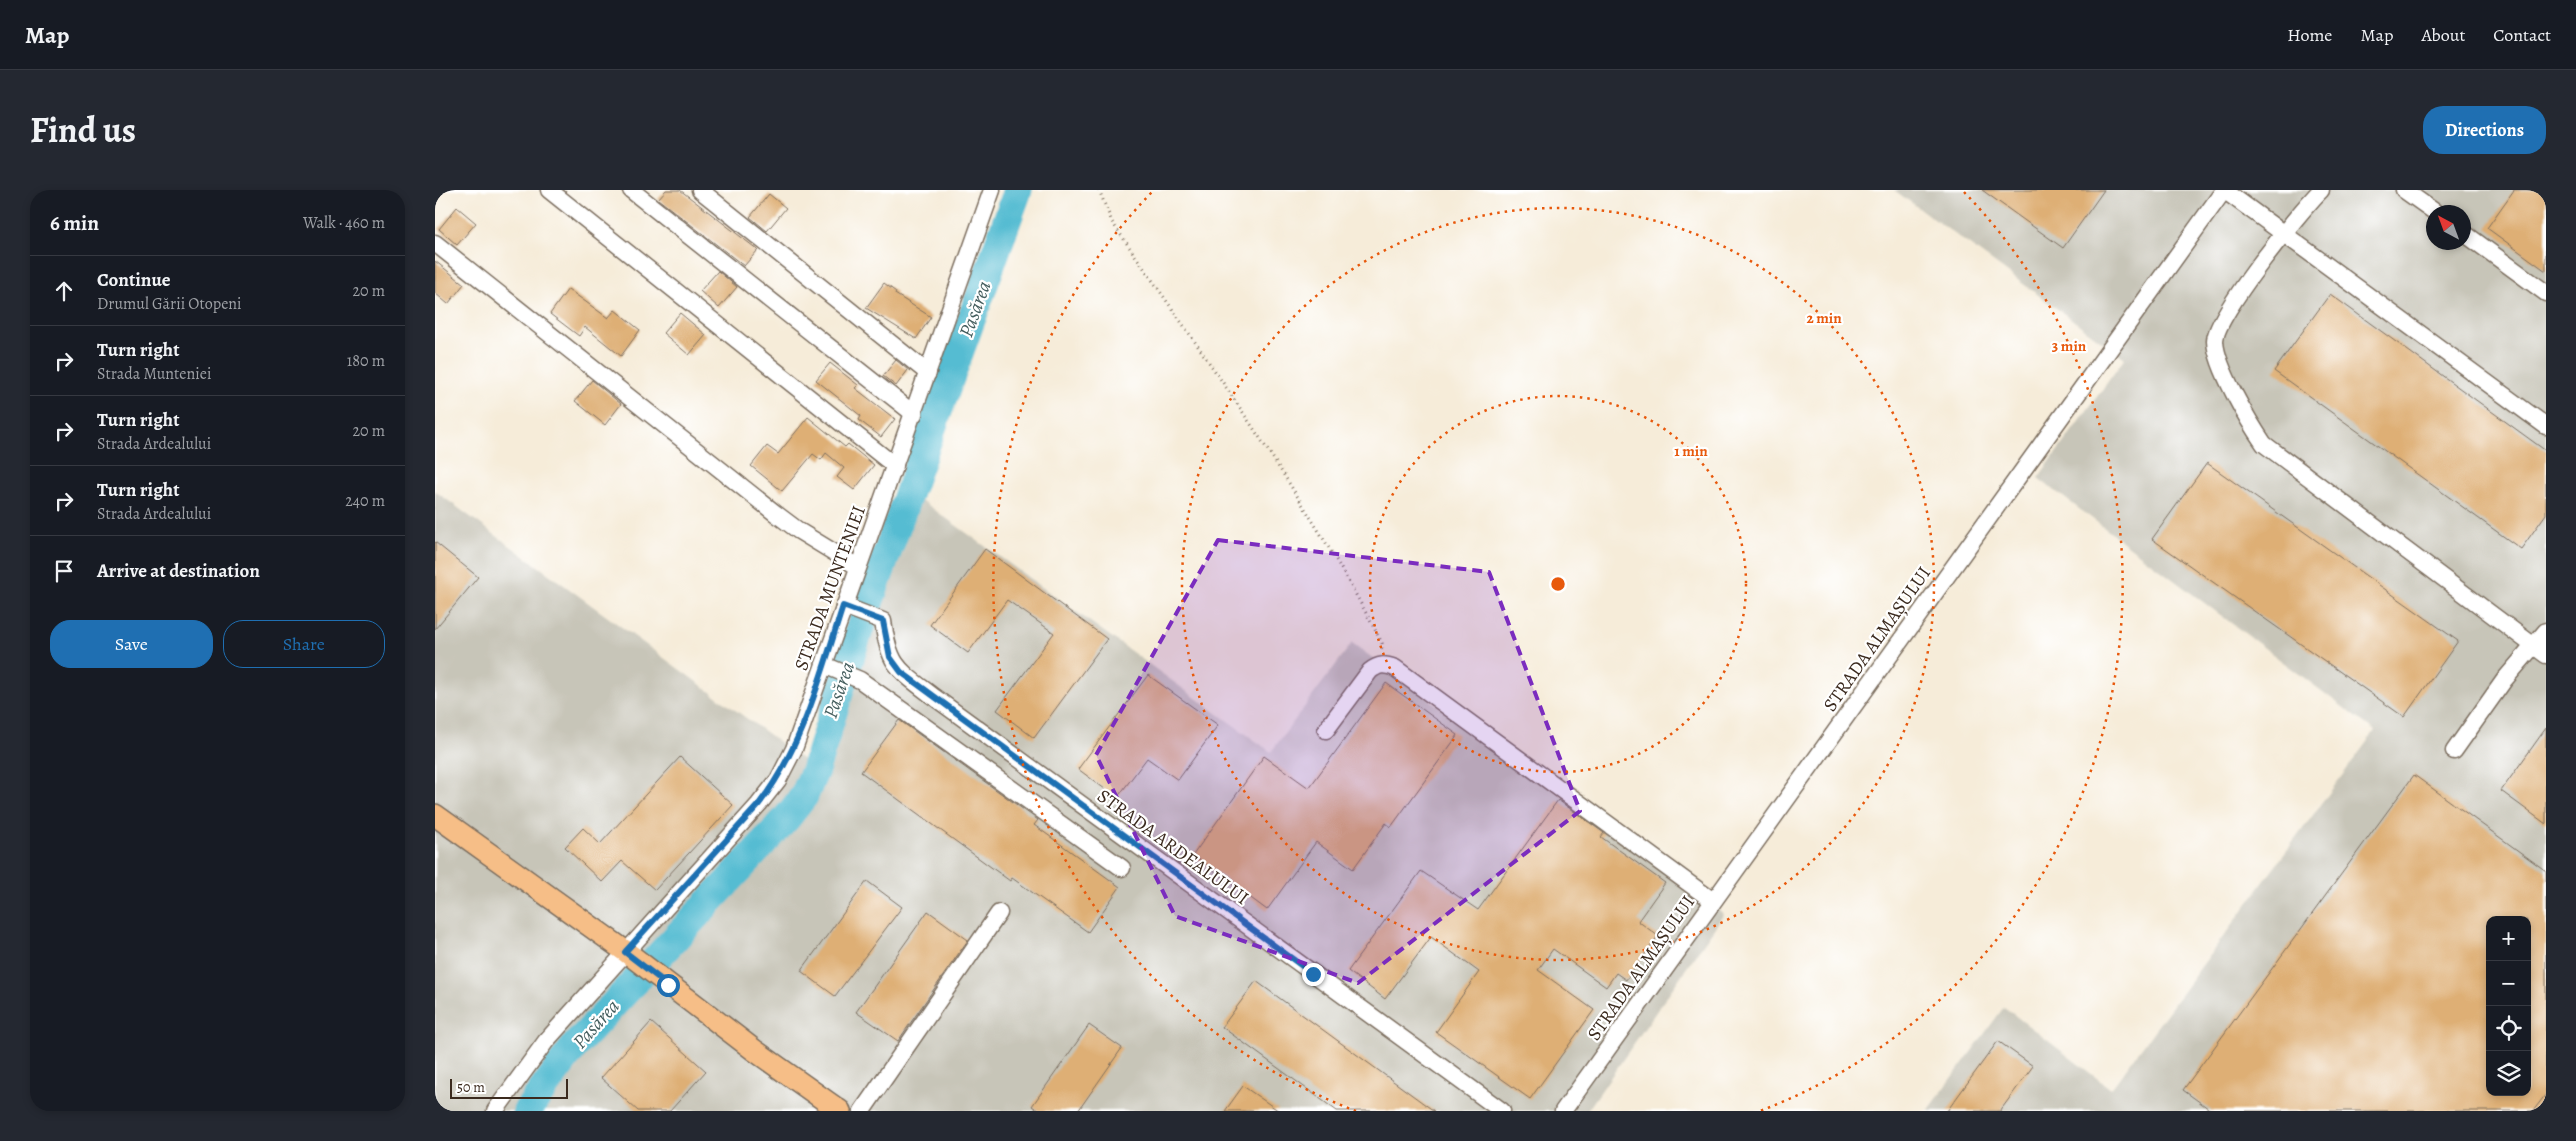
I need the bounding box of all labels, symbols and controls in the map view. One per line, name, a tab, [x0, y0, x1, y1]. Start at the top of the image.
text: Map	[25, 19, 69, 51]
text: Home	[2287, 23, 2332, 47]
text: Map	[2360, 23, 2393, 47]
text: About	[2421, 23, 2465, 47]
text: Contact	[2493, 23, 2551, 47]
text: Find us	[30, 106, 136, 154]
button: Directions	[2423, 106, 2546, 154]
north arrow	[2426, 205, 2471, 250]
text: 6 min	[50, 209, 99, 237]
text: Walk · 460 m	[303, 212, 385, 234]
text: Continue	[97, 267, 171, 293]
icon: ahead	[50, 277, 78, 305]
water label: Pasărea	[952, 277, 998, 341]
text: 20 m	[352, 280, 385, 302]
text: Drumul Gării Otopeni	[97, 293, 242, 315]
text: 2 min	[1806, 308, 1842, 328]
text: 3 min	[2052, 336, 2087, 356]
text: Turn right	[97, 337, 179, 363]
icon: right	[50, 347, 78, 375]
text: 180 m	[347, 350, 385, 372]
text: Strada Munteniei	[97, 363, 211, 385]
text: Turn right	[97, 407, 179, 433]
icon: right	[50, 417, 78, 445]
text: 20 m	[352, 420, 385, 442]
text: Strada Ardealului	[97, 433, 211, 455]
text: 1 min	[1674, 441, 1708, 461]
text: Turn right	[97, 477, 179, 503]
icon: right	[50, 487, 78, 515]
text: 240 m	[345, 490, 385, 512]
street label: STRADA MUNTENIEI	[788, 502, 872, 674]
text: Strada Ardealului	[97, 503, 211, 525]
icon: arrive	[50, 557, 78, 585]
text: Arrive at destination	[97, 558, 260, 584]
street label: STRADA ALMAȘULUI	[1817, 561, 1937, 717]
centre of rings	[1549, 575, 1567, 593]
button: Save	[50, 620, 213, 668]
button: Share	[223, 620, 385, 668]
water label: Pasărea	[817, 658, 861, 722]
street label: STRADA ARDEALULUI	[1092, 783, 1254, 911]
street label: STRADA ALMAȘULUI	[1581, 890, 1701, 1046]
map controls	[2486, 916, 2531, 1096]
button: +	[2486, 916, 2531, 961]
button: −	[2486, 961, 2531, 1006]
route end	[1302, 963, 1325, 986]
route start	[657, 974, 680, 997]
water label: Pasărea	[567, 993, 625, 1055]
button: locate	[2486, 1006, 2531, 1051]
button: layers	[2486, 1051, 2531, 1096]
scale bar	[450, 1076, 567, 1099]
text: 50 m	[457, 1078, 485, 1097]

